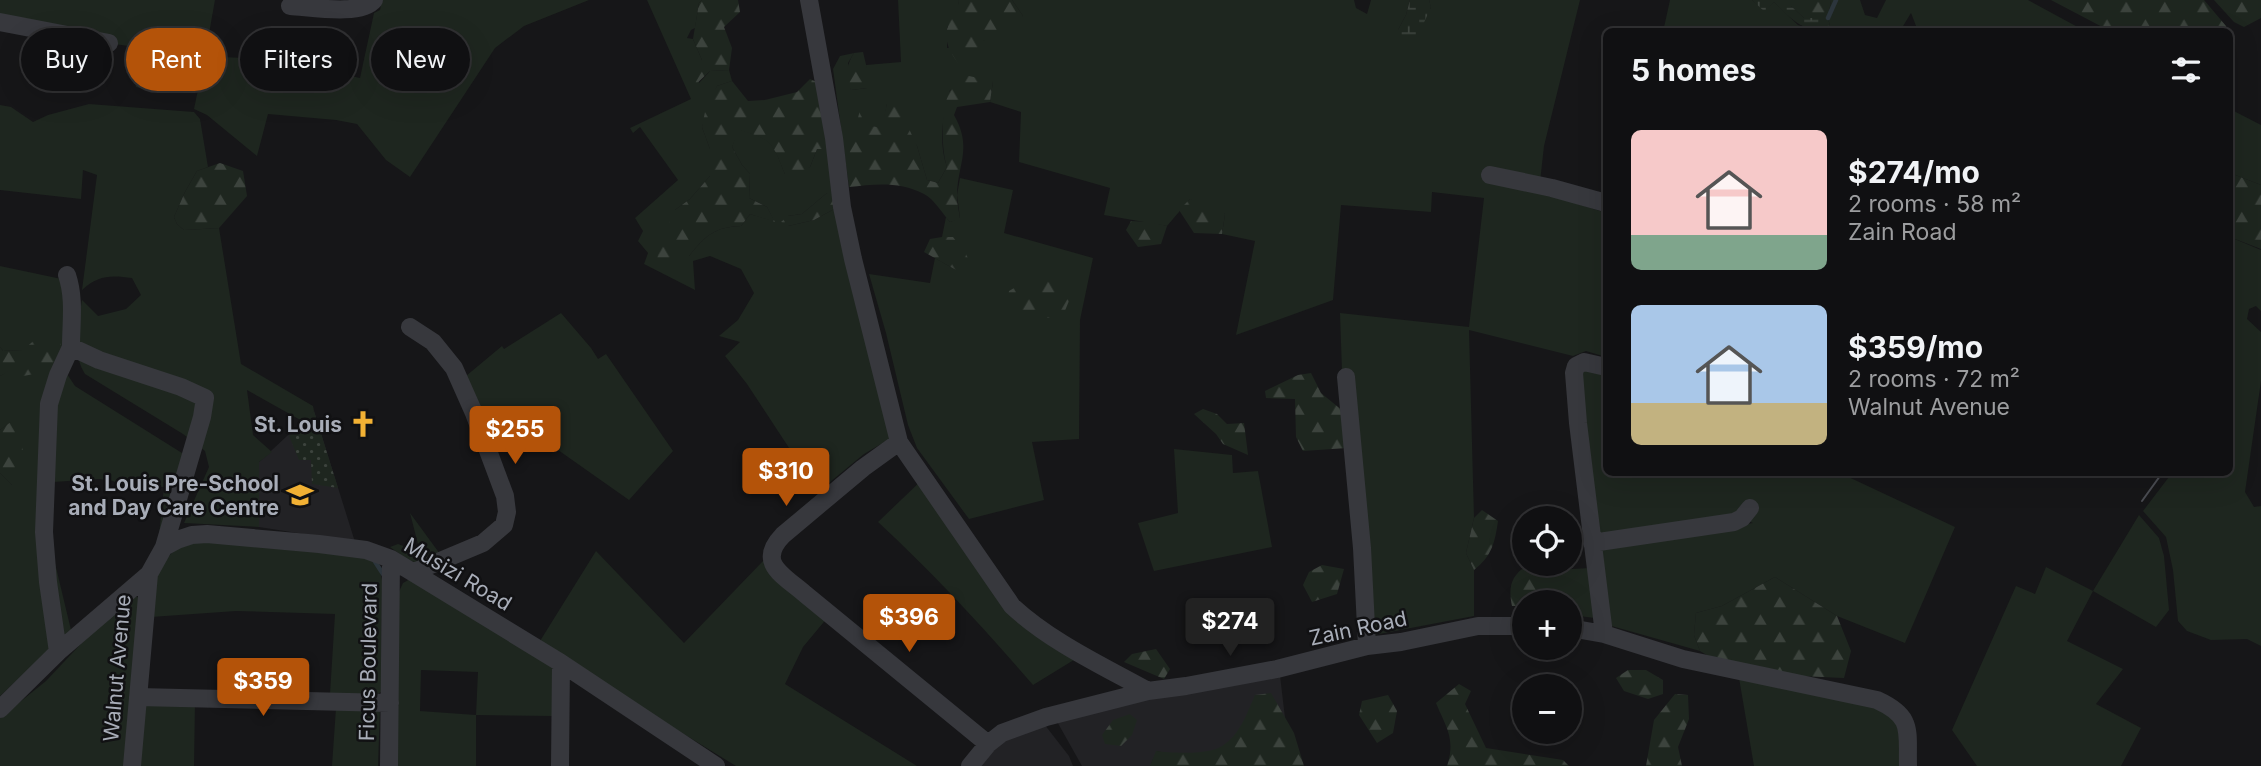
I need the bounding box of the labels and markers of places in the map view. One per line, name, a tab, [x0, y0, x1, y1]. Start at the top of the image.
pin: $255	[474, 406, 556, 466]
church icon: St. Louis	[348, 409, 378, 439]
place label: St. Louis	[254, 412, 342, 437]
pin: $310	[745, 448, 827, 508]
place label: St. Louis Pre-School and Day Care Centre	[68, 471, 279, 520]
school or university icon: St. Louis Pre-School and Day Care Centre	[285, 480, 315, 510]
pin: $396	[868, 594, 950, 654]
pin: $274	[1189, 598, 1271, 658]
pin: $359	[222, 658, 304, 718]

